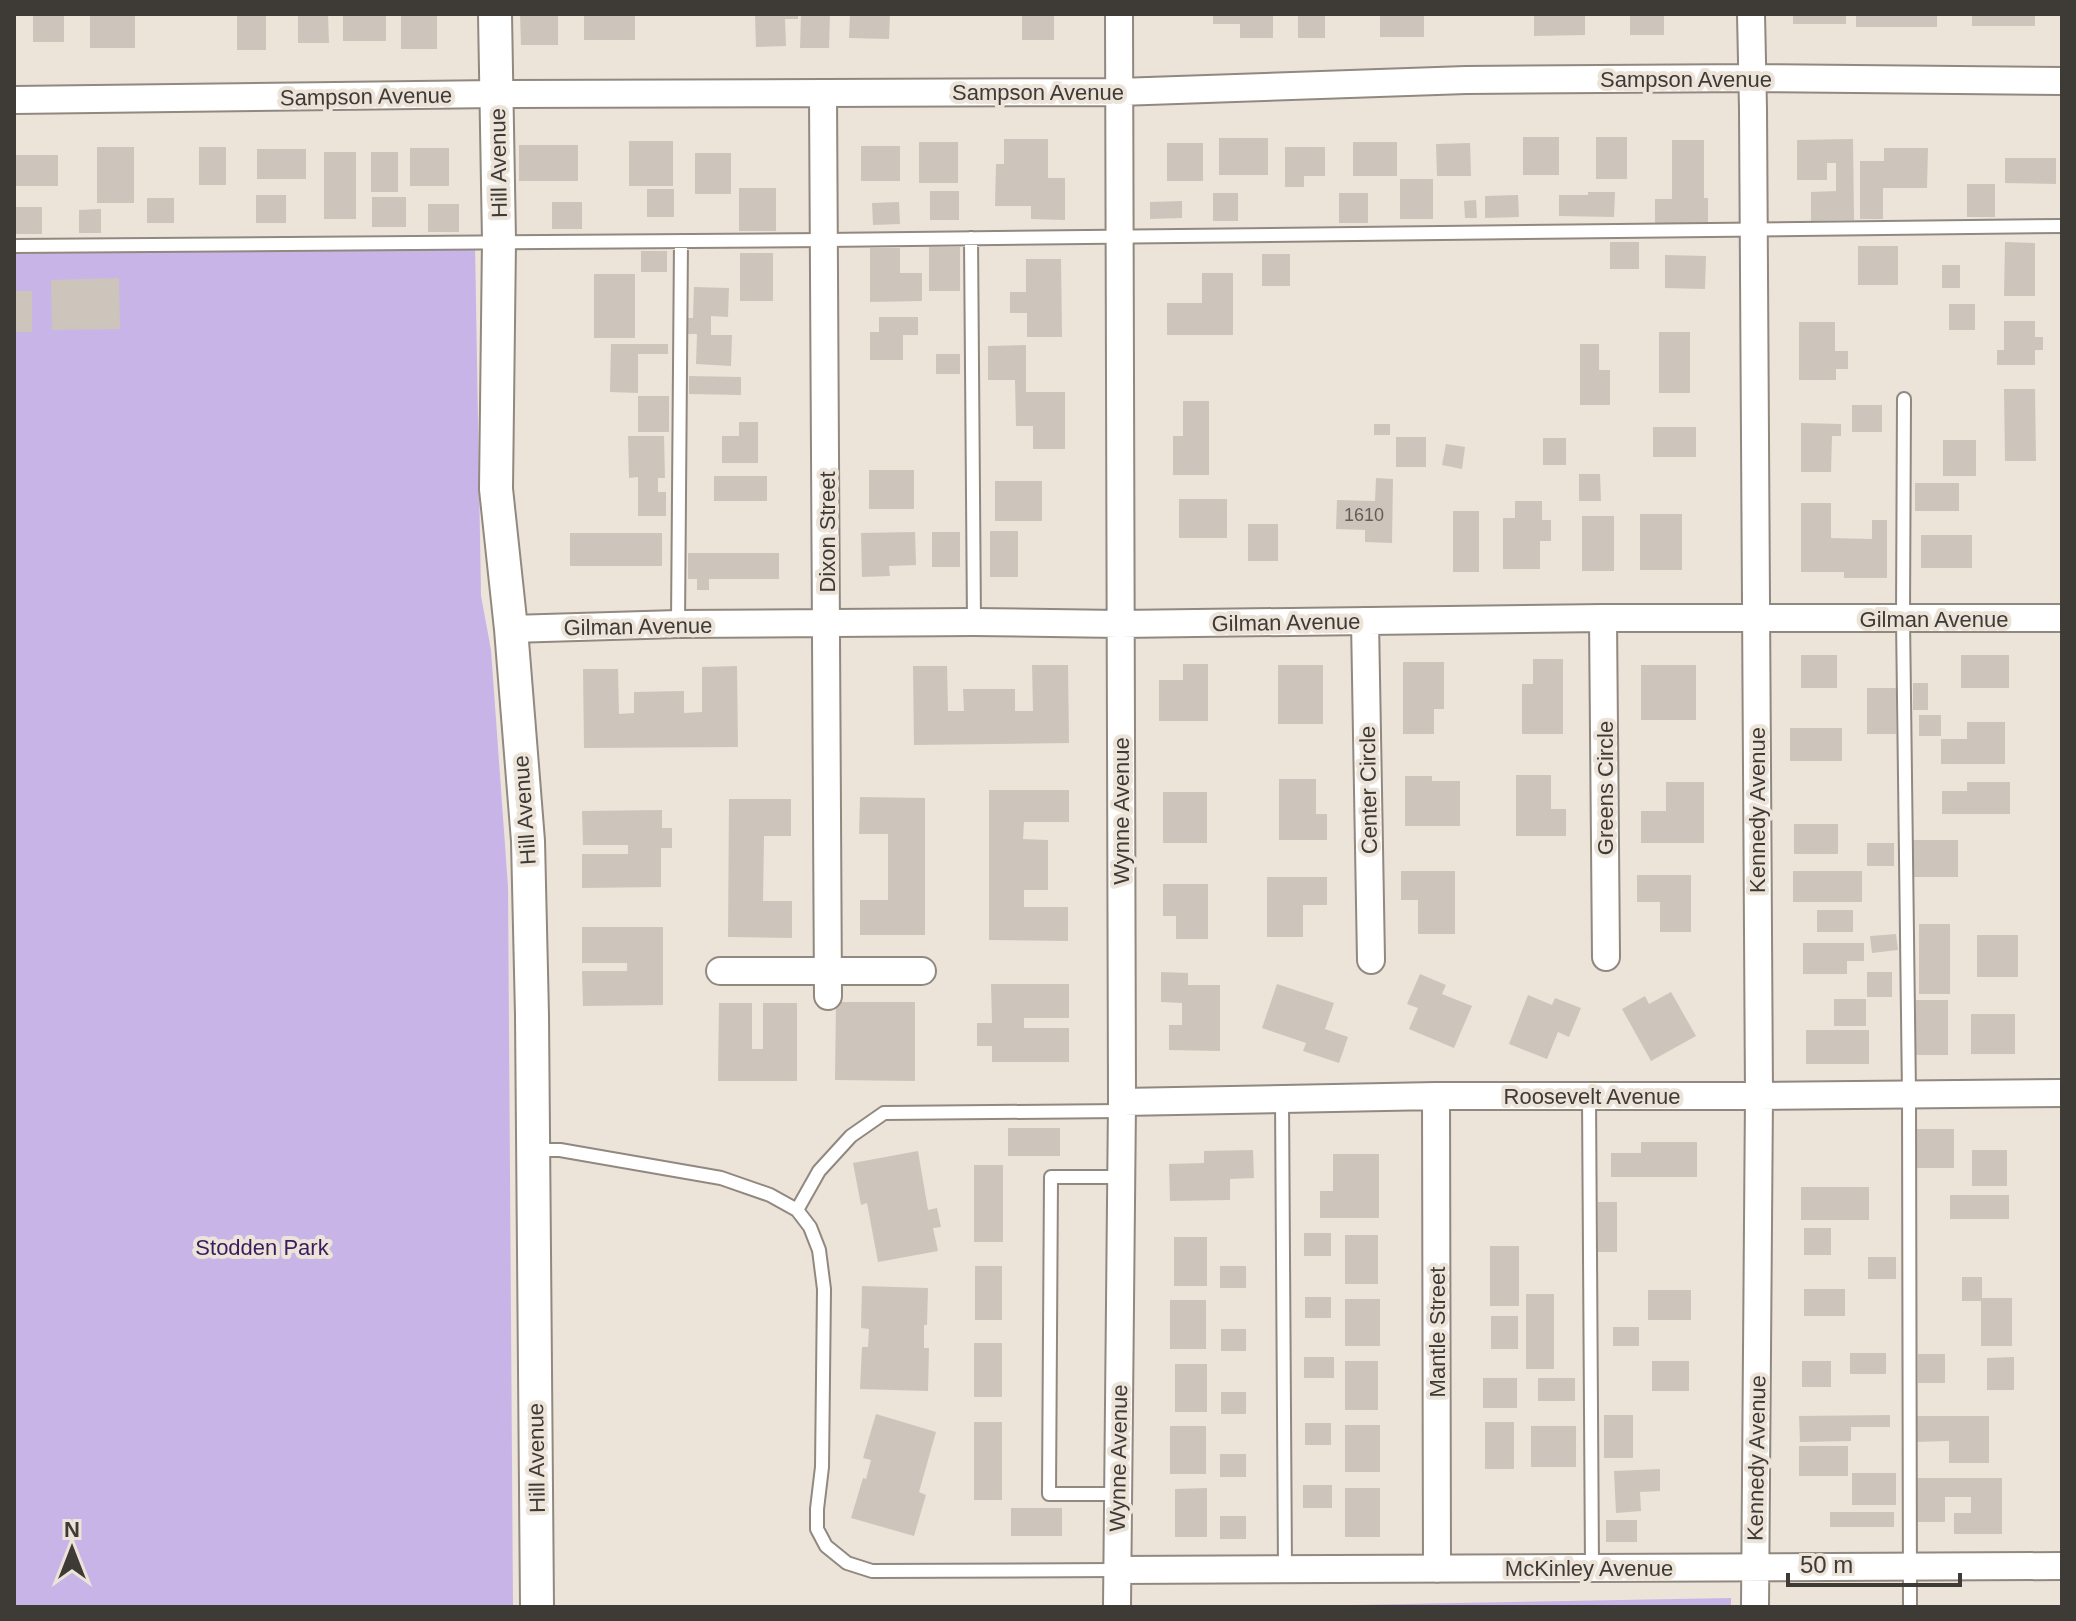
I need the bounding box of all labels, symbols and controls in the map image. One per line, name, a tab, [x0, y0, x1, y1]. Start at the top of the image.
street label: Sampson Avenue	[1600, 67, 1772, 92]
street label: Sampson Avenue	[952, 80, 1124, 105]
street label: Sampson Avenue	[280, 83, 452, 110]
street label: Hill Avenue	[485, 108, 512, 218]
street label: Dixon Street	[815, 471, 840, 593]
house number: 1610	[1344, 505, 1384, 525]
street label: Gilman Avenue	[1860, 607, 2008, 632]
street label: Gilman Avenue	[1211, 609, 1361, 636]
street label: Gilman Avenue	[563, 613, 713, 640]
street label: Greens Circle	[1593, 721, 1618, 855]
street label: Center Circle	[1355, 726, 1382, 854]
street label: Kennedy Avenue	[1745, 727, 1770, 893]
street label: Wynne Avenue	[1109, 737, 1134, 885]
street label: Hill Avenue	[508, 754, 541, 866]
street label: Roosevelt Avenue	[1504, 1084, 1680, 1109]
park label: Stodden Park	[195, 1235, 330, 1260]
street label: Mantle Street	[1425, 1267, 1450, 1397]
street label: Kennedy Avenue	[1743, 1375, 1770, 1541]
street label: Wynne Avenue	[1105, 1384, 1132, 1532]
street label: Hill Avenue	[523, 1403, 550, 1513]
north arrow	[32, 1509, 112, 1589]
text: N	[64, 1517, 80, 1542]
scale bar	[1788, 1537, 1960, 1587]
text: 50 m	[1800, 1551, 1853, 1578]
street label: McKinley Avenue	[1505, 1556, 1673, 1581]

